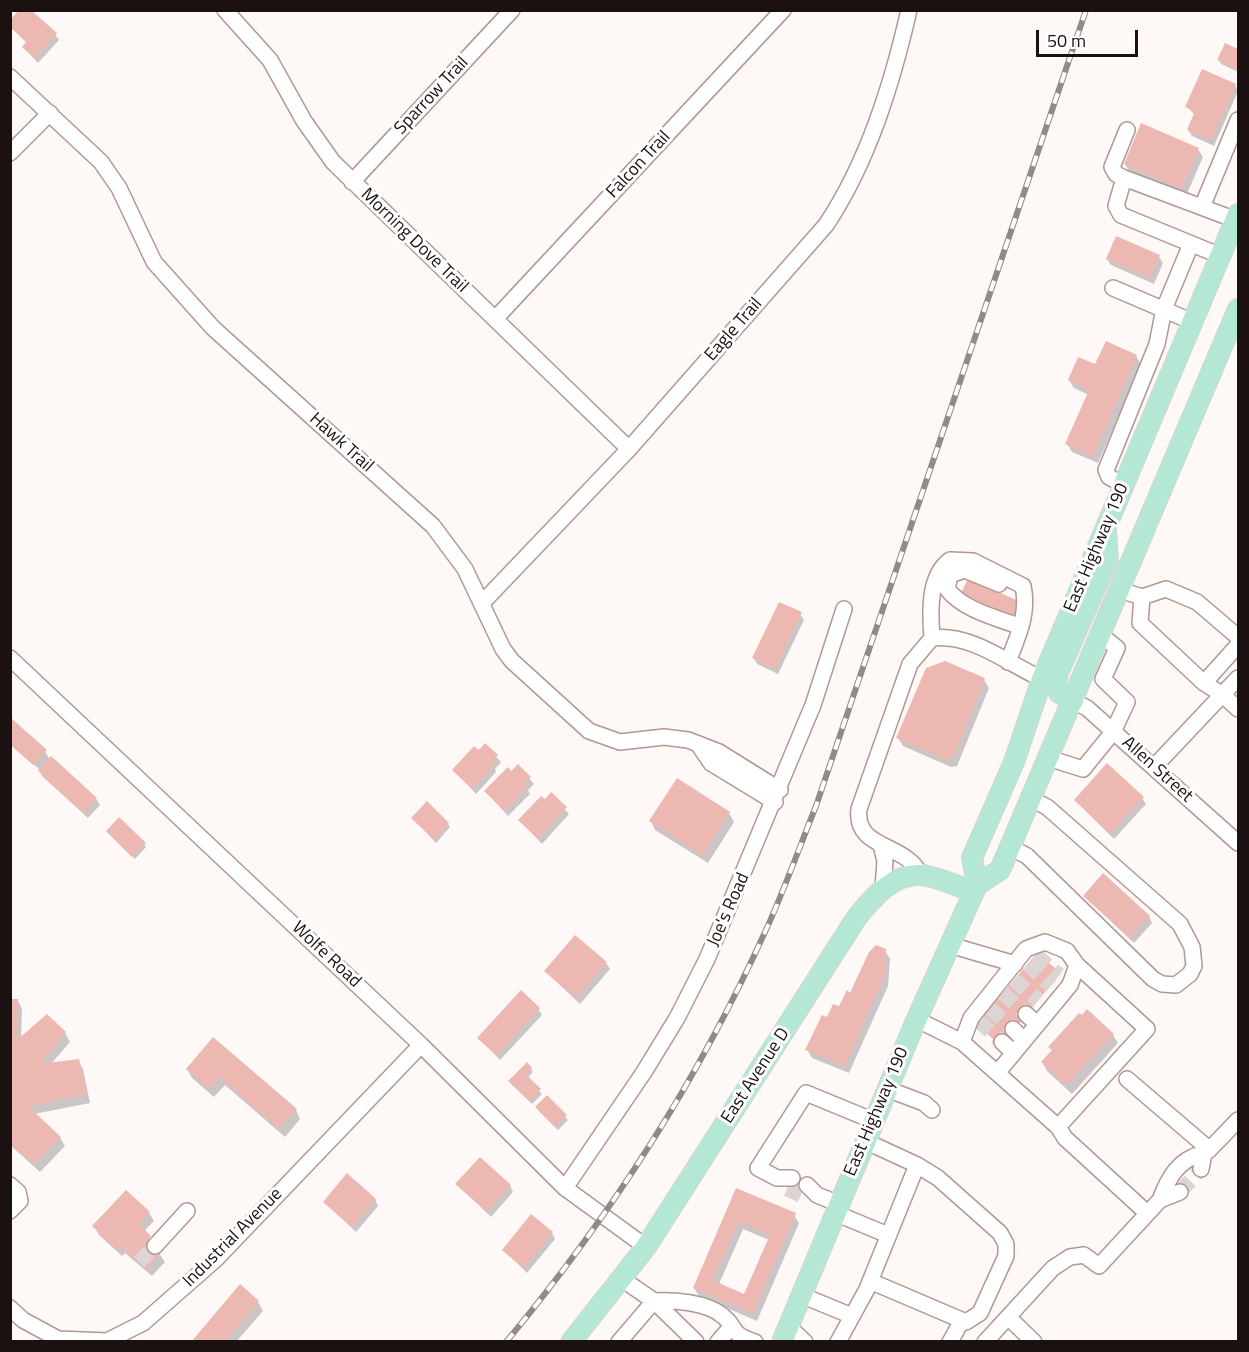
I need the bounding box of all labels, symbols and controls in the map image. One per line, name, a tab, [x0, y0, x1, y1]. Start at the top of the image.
scale bar	[1039, 18, 1141, 56]
text: 50 m	[1047, 27, 1086, 54]
street label: Sparrow Trail	[390, 52, 474, 140]
street label: Falcon Trail	[602, 127, 676, 203]
street label: Morning Dove Trail	[356, 184, 472, 298]
street label: Eagle Trail	[701, 294, 767, 366]
street label: Hawk Trail	[305, 409, 377, 477]
street label: East Highway 190	[1060, 480, 1134, 616]
street label: Allen Street	[1117, 732, 1197, 808]
street label: Joe's Road	[703, 870, 755, 950]
street label: Wolfe Road	[287, 917, 365, 993]
street label: East Avenue D	[717, 1024, 795, 1128]
street label: East Highway 190	[840, 1044, 914, 1180]
street label: Industrial Avenue	[179, 1184, 287, 1292]

